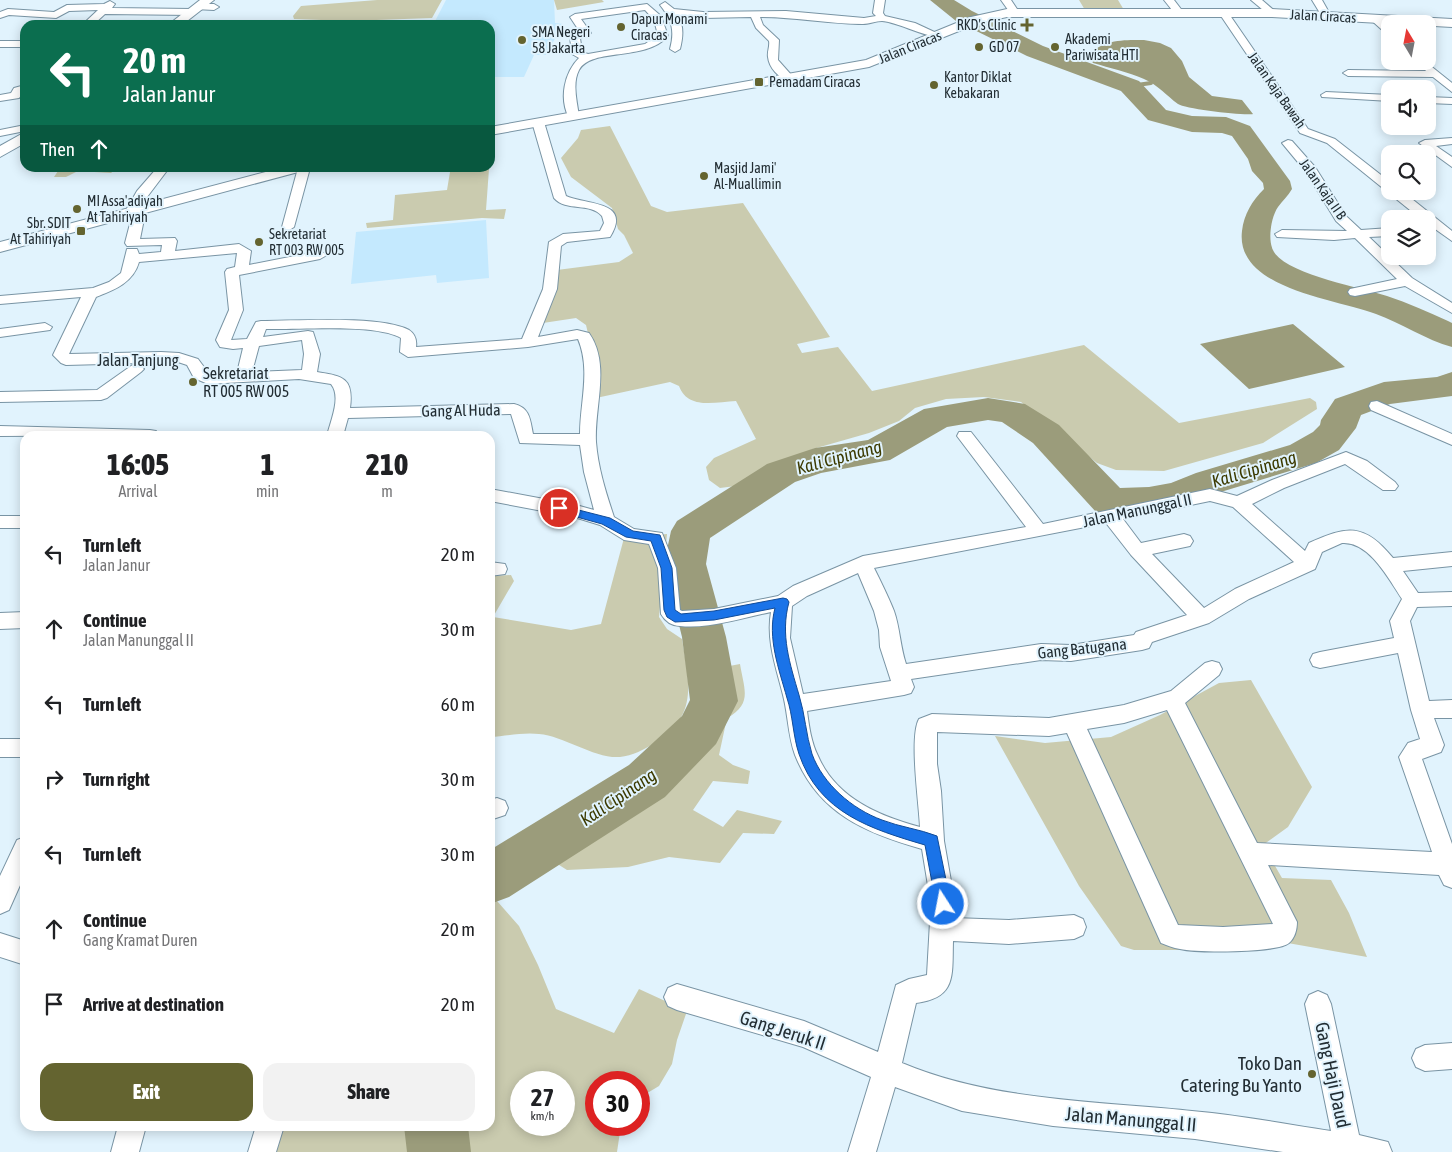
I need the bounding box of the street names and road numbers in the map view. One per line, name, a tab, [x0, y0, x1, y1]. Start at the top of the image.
street label: Jalan Ciracas	[1289, 6, 1357, 26]
street label: Jalan Ciracas	[876, 27, 944, 67]
street label: Jalan Kaja Bawah	[1245, 49, 1309, 131]
street label: Jalan Kaja II B	[1296, 156, 1350, 223]
street label: Jalan Tanjung	[97, 351, 179, 370]
street label: Gang Al Huda	[421, 400, 501, 421]
street label: Jalan Manunggal II	[1081, 490, 1193, 531]
street label: Gang Batugana	[1037, 634, 1127, 663]
street label: Gang Jeruk II	[737, 1006, 829, 1054]
street label: Gang Haji Daud	[1311, 1020, 1355, 1130]
street label: Jalan Manunggal II	[1065, 1102, 1197, 1136]

